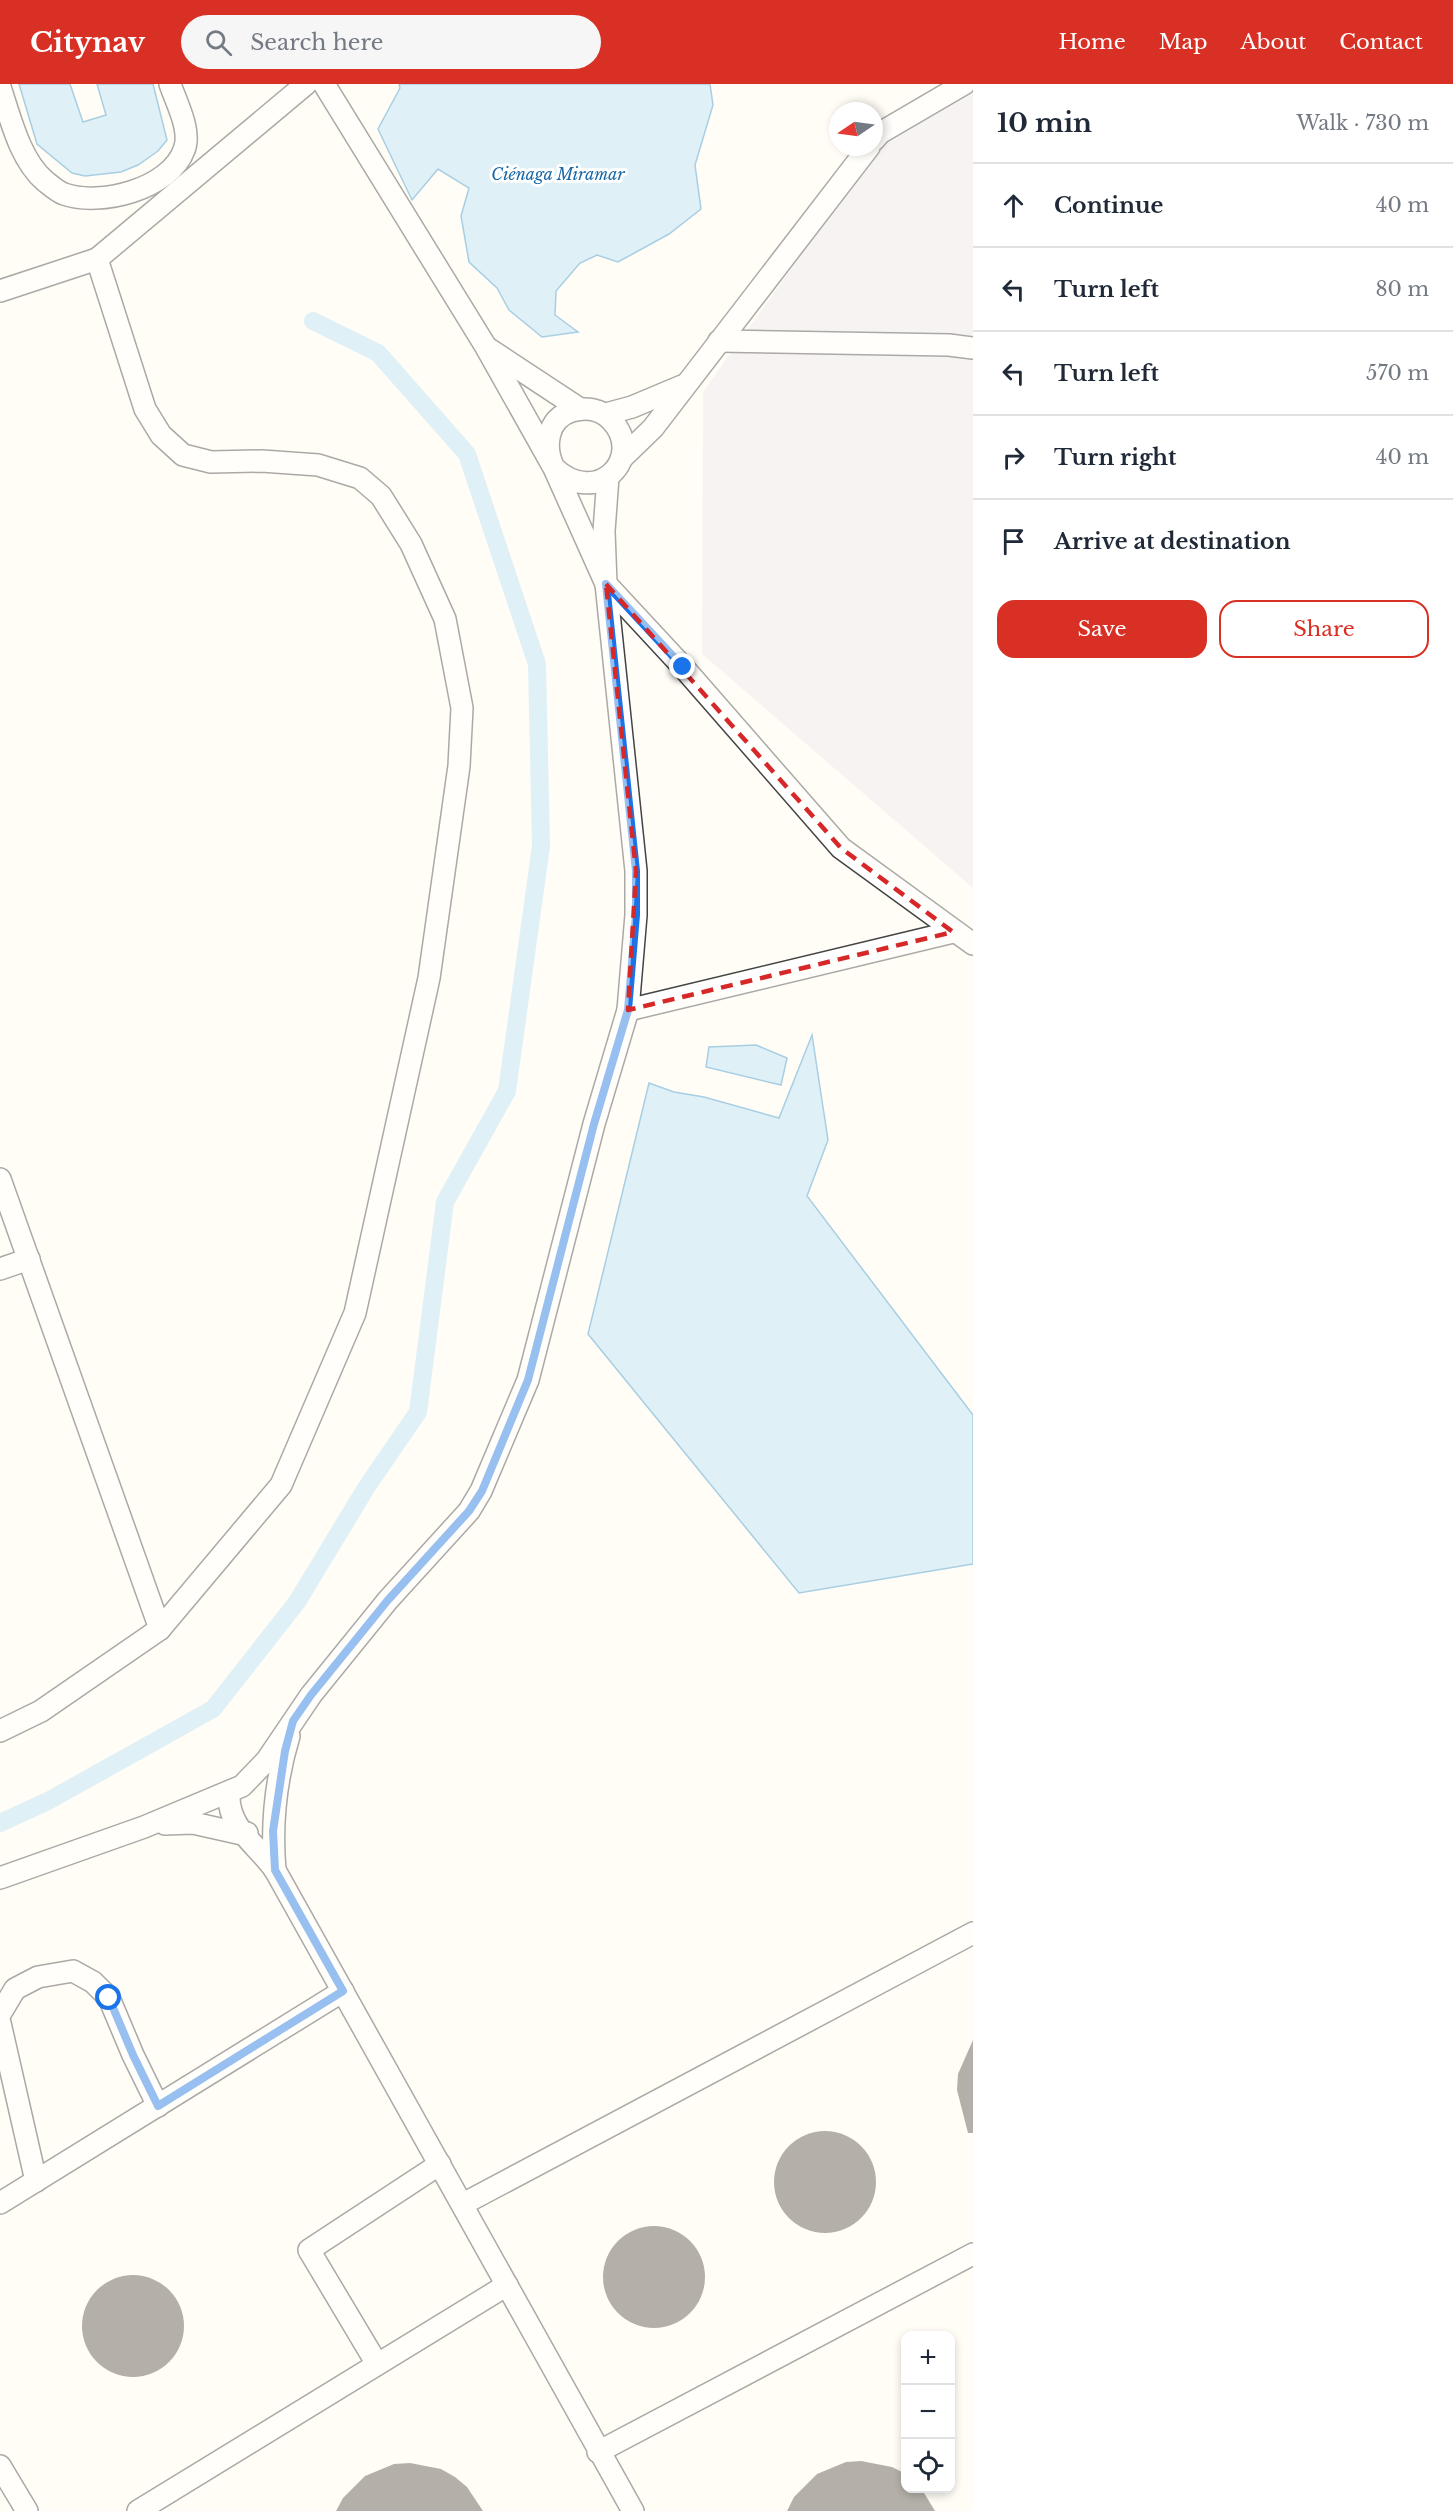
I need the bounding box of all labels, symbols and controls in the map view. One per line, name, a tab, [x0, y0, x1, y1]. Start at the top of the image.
search box	[181, 15, 601, 69]
text: Citynav	[30, 25, 145, 60]
icon: search	[202, 26, 235, 59]
text: Search here	[250, 29, 383, 56]
text: Home	[1059, 29, 1126, 55]
text: Map	[1159, 29, 1207, 55]
text: About	[1240, 29, 1306, 55]
text: Contact	[1339, 29, 1423, 55]
north arrow	[829, 102, 883, 156]
text: 10 min	[997, 107, 1092, 139]
text: Walk · 730 m	[1297, 111, 1429, 135]
water label: Ciénaga Miramar	[491, 164, 625, 184]
icon: ahead	[997, 189, 1030, 222]
text: Continue	[1054, 192, 1163, 219]
text: 40 m	[1376, 193, 1429, 217]
icon: left	[997, 273, 1030, 306]
text: Turn left	[1054, 276, 1159, 303]
text: 80 m	[1375, 277, 1429, 301]
icon: left	[997, 357, 1030, 390]
text: Turn left	[1054, 360, 1159, 387]
text: 570 m	[1366, 361, 1429, 385]
icon: right	[997, 441, 1030, 474]
text: Turn right	[1054, 444, 1176, 471]
text: 40 m	[1376, 445, 1429, 469]
icon: arrive	[997, 525, 1030, 558]
text: Arrive at destination	[1054, 528, 1291, 555]
button: Save	[997, 600, 1207, 658]
button: Share	[1219, 600, 1429, 658]
route end	[669, 653, 695, 679]
route start	[95, 1984, 121, 2010]
map controls	[901, 2331, 955, 2493]
button: +	[901, 2331, 955, 2385]
button: −	[901, 2385, 955, 2439]
button: locate	[901, 2439, 955, 2493]

